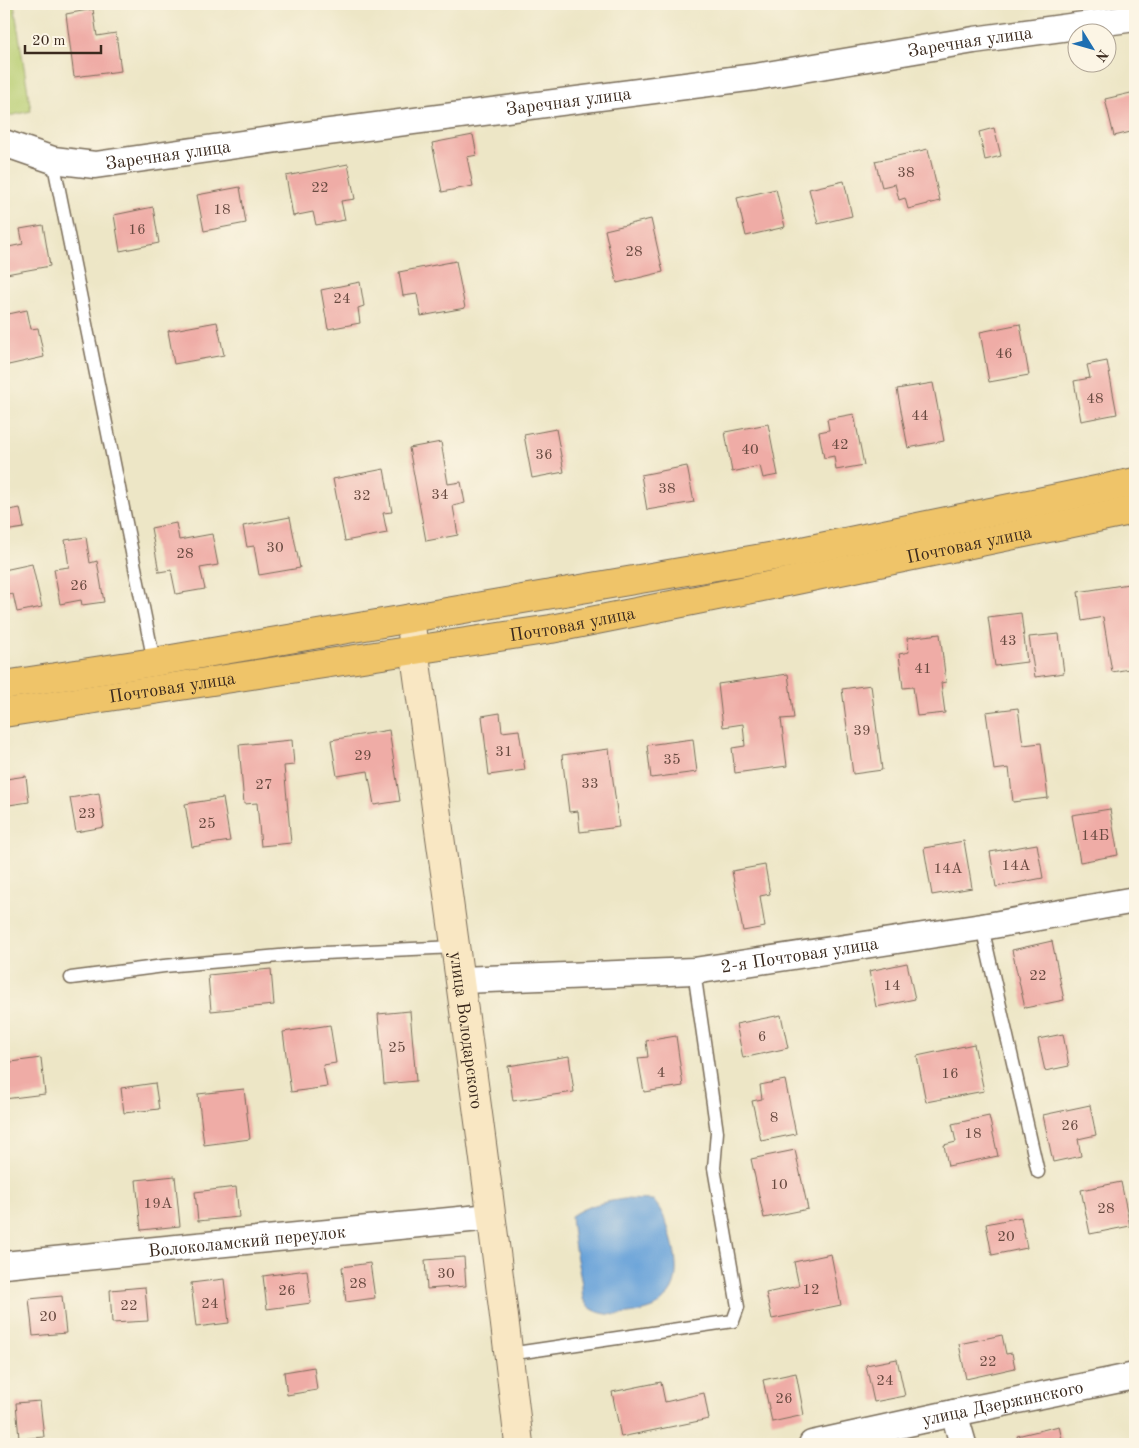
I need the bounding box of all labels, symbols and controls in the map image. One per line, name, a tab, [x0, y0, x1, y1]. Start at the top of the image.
scale bar	[25, 22, 101, 54]
north arrow	[1066, 22, 1116, 72]
street label: Заречная улица	[906, 24, 1034, 61]
text: 20 m	[32, 34, 66, 49]
text: N	[1093, 47, 1110, 64]
street label: Заречная улица	[505, 85, 632, 119]
street label: Заречная улица	[105, 138, 232, 173]
house number: 38	[897, 166, 915, 181]
house number: 22	[311, 181, 329, 196]
house number: 18	[213, 203, 231, 218]
house number: 16	[128, 223, 146, 238]
house number: 28	[625, 245, 643, 260]
house number: 24	[333, 292, 351, 307]
house number: 46	[995, 347, 1013, 362]
house number: 48	[1086, 392, 1104, 407]
house number: 44	[911, 409, 929, 424]
house number: 42	[831, 438, 849, 453]
house number: 40	[741, 443, 759, 458]
house number: 36	[535, 448, 553, 463]
house number: 38	[658, 482, 676, 497]
house number: 34	[431, 488, 449, 503]
house number: 32	[353, 489, 371, 504]
street label: Почтовая улица	[905, 524, 1034, 567]
house number: 30	[266, 541, 284, 556]
house number: 28	[176, 547, 194, 562]
house number: 26	[70, 579, 88, 594]
street label: Почтовая улица	[508, 604, 637, 645]
house number: 43	[999, 634, 1017, 649]
house number: 41	[914, 662, 932, 677]
street label: Почтовая улица	[108, 670, 237, 707]
house number: 39	[853, 724, 871, 739]
house number: 31	[495, 745, 513, 760]
house number: 29	[354, 749, 372, 764]
house number: 35	[663, 753, 681, 768]
house number: 33	[581, 777, 599, 792]
house number: 27	[255, 778, 273, 793]
house number: 23	[78, 807, 96, 822]
house number: 25	[198, 817, 216, 832]
house number: 14Б	[1081, 829, 1109, 844]
house number: 14А	[1002, 859, 1031, 874]
house number: 14А	[934, 862, 963, 877]
street label: 2-я Почтовая улица	[720, 935, 880, 977]
street label: улица Володарского	[446, 950, 485, 1110]
house number: 22	[1029, 969, 1047, 984]
house number: 14	[883, 979, 901, 994]
house number: 6	[758, 1030, 766, 1045]
house number: 25	[388, 1041, 406, 1056]
house number: 4	[657, 1066, 665, 1081]
house number: 16	[941, 1067, 959, 1082]
house number: 8	[770, 1111, 778, 1126]
house number: 26	[1061, 1119, 1079, 1134]
house number: 18	[964, 1127, 982, 1142]
house number: 10	[770, 1178, 788, 1193]
house number: 19А	[144, 1197, 173, 1212]
house number: 28	[1097, 1202, 1115, 1217]
street label: Волоколамский переулок	[147, 1223, 347, 1261]
house number: 20	[997, 1230, 1015, 1245]
house number: 30	[437, 1267, 455, 1282]
house number: 28	[349, 1277, 367, 1292]
house number: 12	[802, 1283, 820, 1298]
house number: 26	[278, 1284, 296, 1299]
house number: 24	[201, 1297, 219, 1312]
house number: 22	[120, 1299, 138, 1314]
house number: 20	[39, 1310, 57, 1325]
house number: 22	[979, 1355, 997, 1370]
house number: 24	[876, 1374, 894, 1389]
street label: улица Дзержинского	[921, 1379, 1085, 1430]
house number: 26	[775, 1392, 793, 1407]

